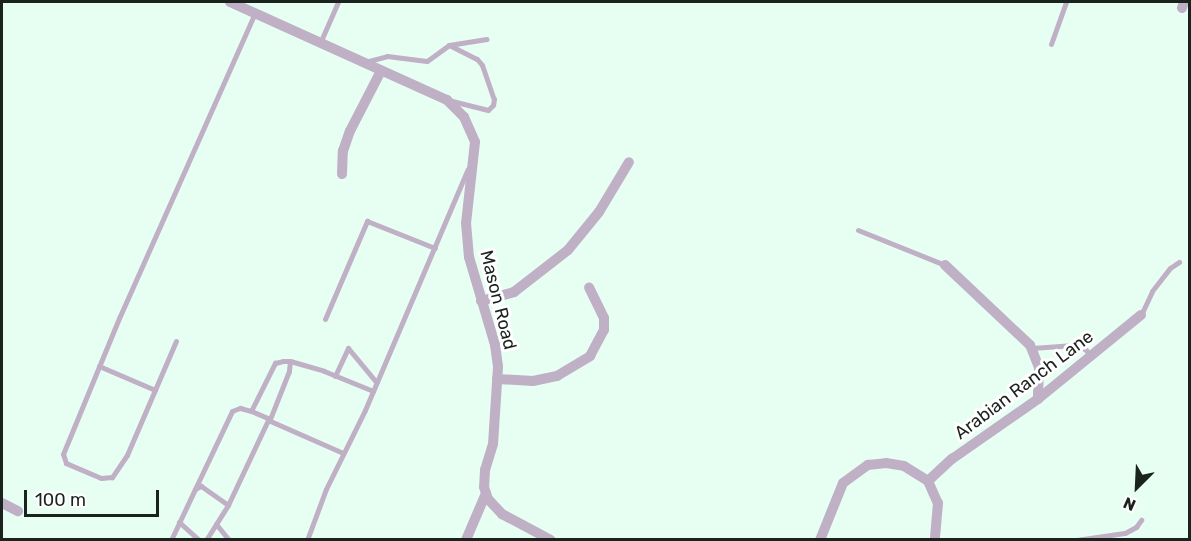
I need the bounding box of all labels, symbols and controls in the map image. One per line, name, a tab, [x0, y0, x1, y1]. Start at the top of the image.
street label: Mason Road	[475, 248, 521, 352]
street label: Arabian Ranch Lane	[950, 326, 1098, 444]
north arrow	[1107, 457, 1167, 517]
scale bar	[27, 478, 162, 516]
text: 100 m	[35, 489, 86, 511]
text: N	[1120, 493, 1139, 515]

